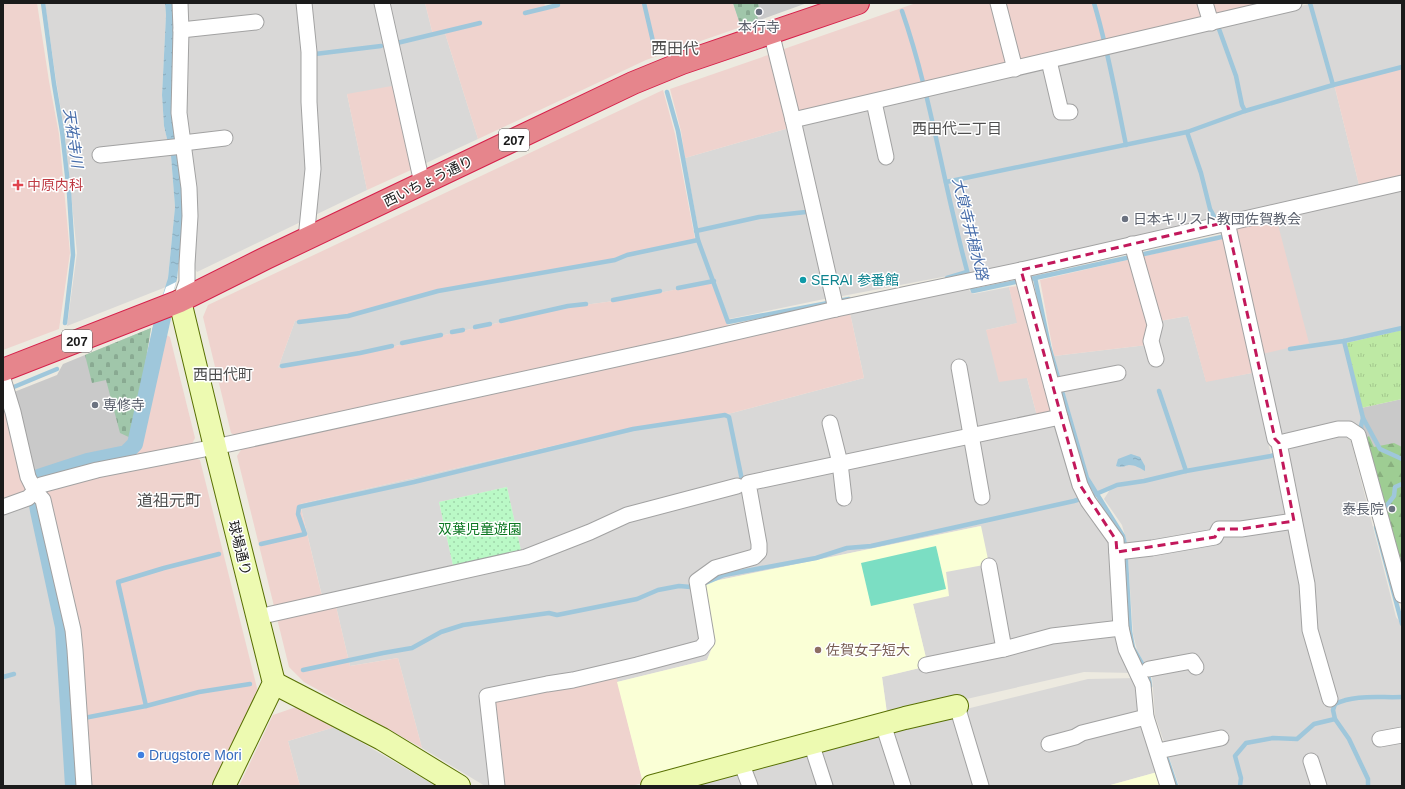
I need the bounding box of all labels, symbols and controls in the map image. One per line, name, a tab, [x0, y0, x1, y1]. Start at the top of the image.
marker: 本行寺	[754, 7, 764, 17]
place label: 本行寺	[738, 19, 780, 35]
district label: 西田代	[651, 40, 699, 57]
water label: 天祐寺川	[61, 107, 86, 171]
district label: 西田代二丁目	[912, 120, 1002, 137]
road number: 207	[499, 129, 529, 151]
street label: 西いちょう通り	[380, 152, 476, 210]
water label: 大覚寺井樋水路	[950, 176, 992, 284]
place label: 中原内科	[27, 177, 83, 193]
marker: 中原内科	[12, 179, 24, 191]
place label: 日本キリスト教団佐賀教会	[1133, 211, 1301, 227]
marker: 日本キリスト教団佐賀教会	[1120, 214, 1130, 224]
place label: SERAI 参番館	[811, 272, 899, 288]
marker: SERAI 参番館	[798, 275, 808, 285]
road number: 207	[62, 330, 92, 352]
district label: 西田代町	[193, 366, 253, 383]
place label: 専修寺	[103, 397, 145, 413]
marker: 専修寺	[90, 400, 100, 410]
district label: 道祖元町	[137, 492, 201, 509]
place label: 泰長院	[1342, 501, 1384, 517]
marker: 泰長院	[1387, 504, 1397, 514]
street label: 球場通り	[225, 519, 255, 577]
park label: 双葉児童遊園	[438, 521, 522, 537]
place label: 佐賀女子短大	[826, 642, 910, 658]
marker: 佐賀女子短大	[813, 645, 823, 655]
place label: Drugstore Mori	[149, 747, 242, 763]
marker: Drugstore Mori	[136, 750, 146, 760]

